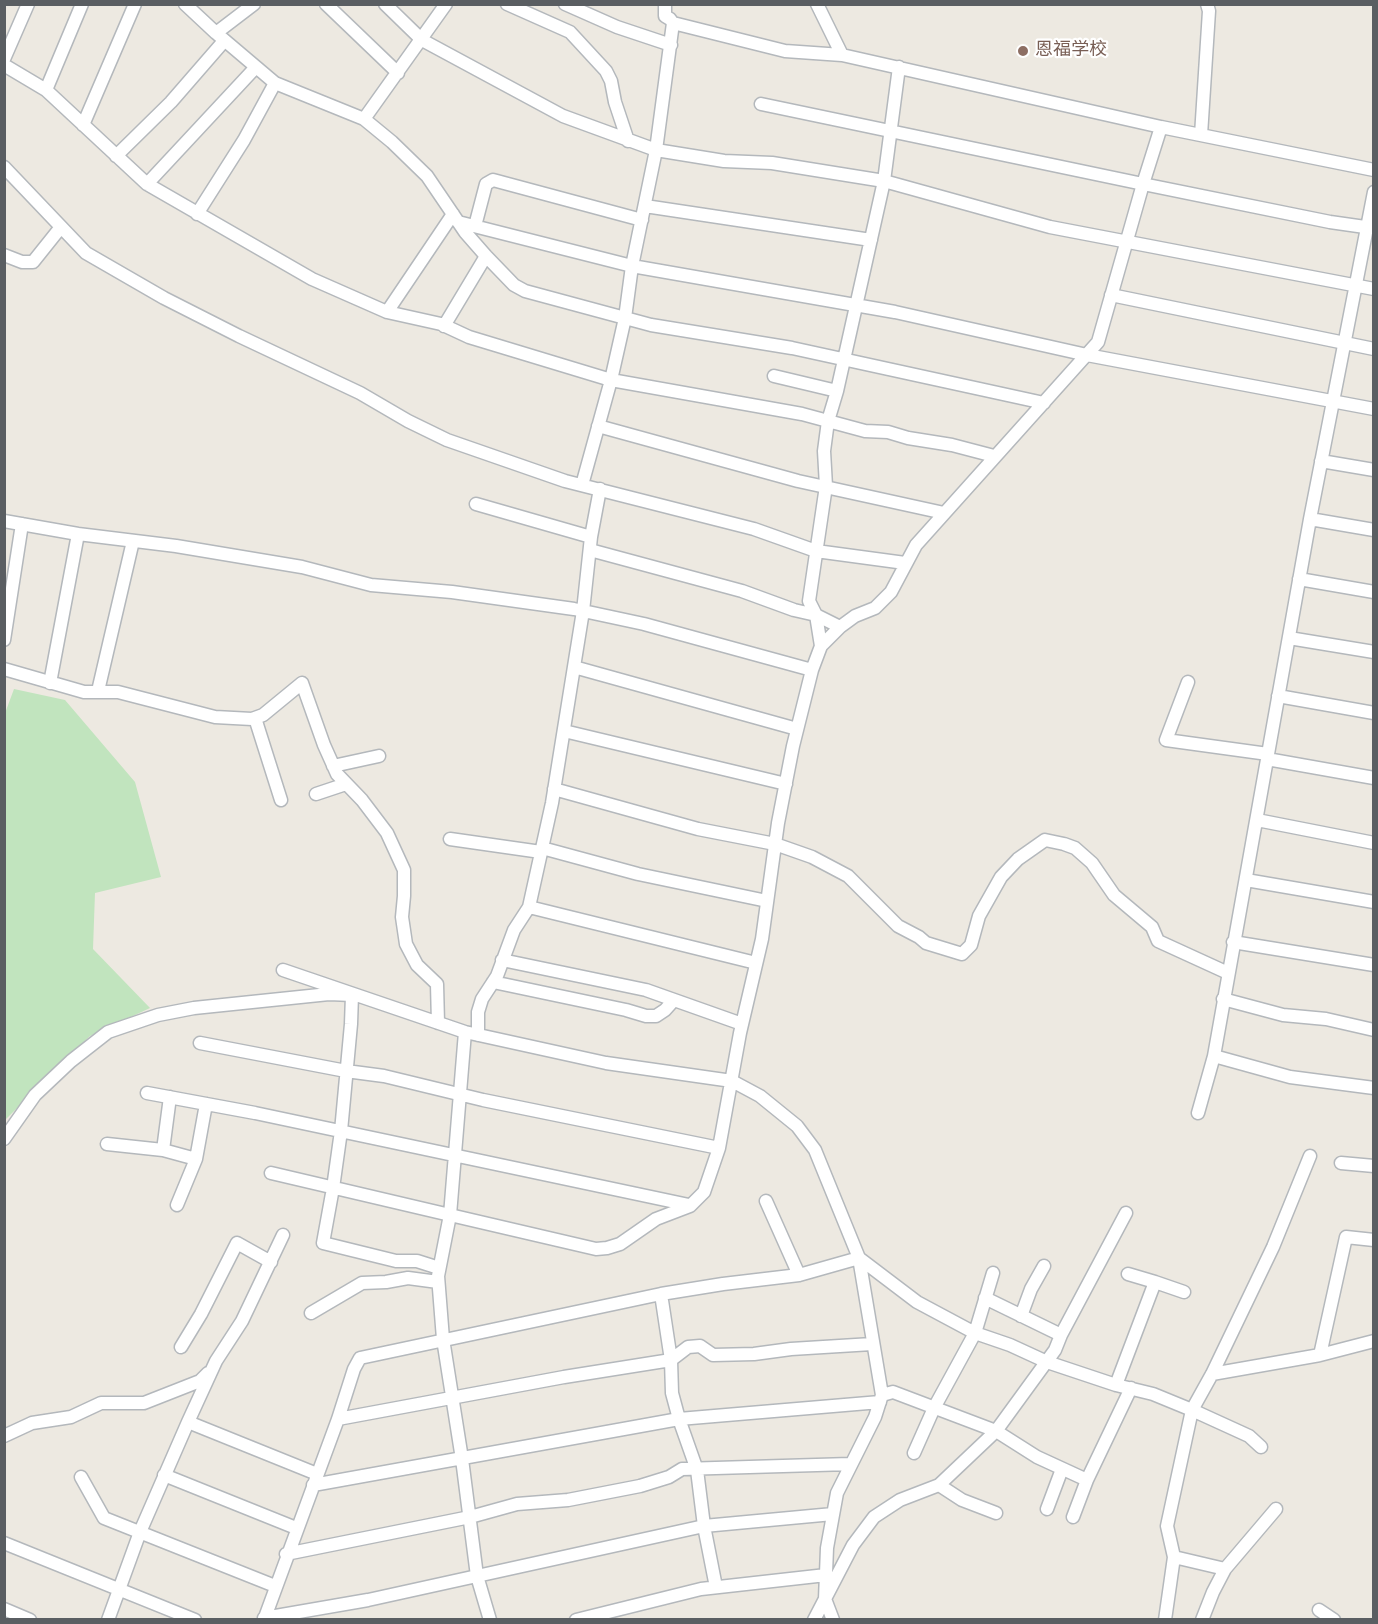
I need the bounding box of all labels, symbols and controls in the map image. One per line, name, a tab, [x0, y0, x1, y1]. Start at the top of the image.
place label: 恩福学校	[1035, 40, 1107, 62]
marker: 恩福学校	[1016, 44, 1030, 58]

